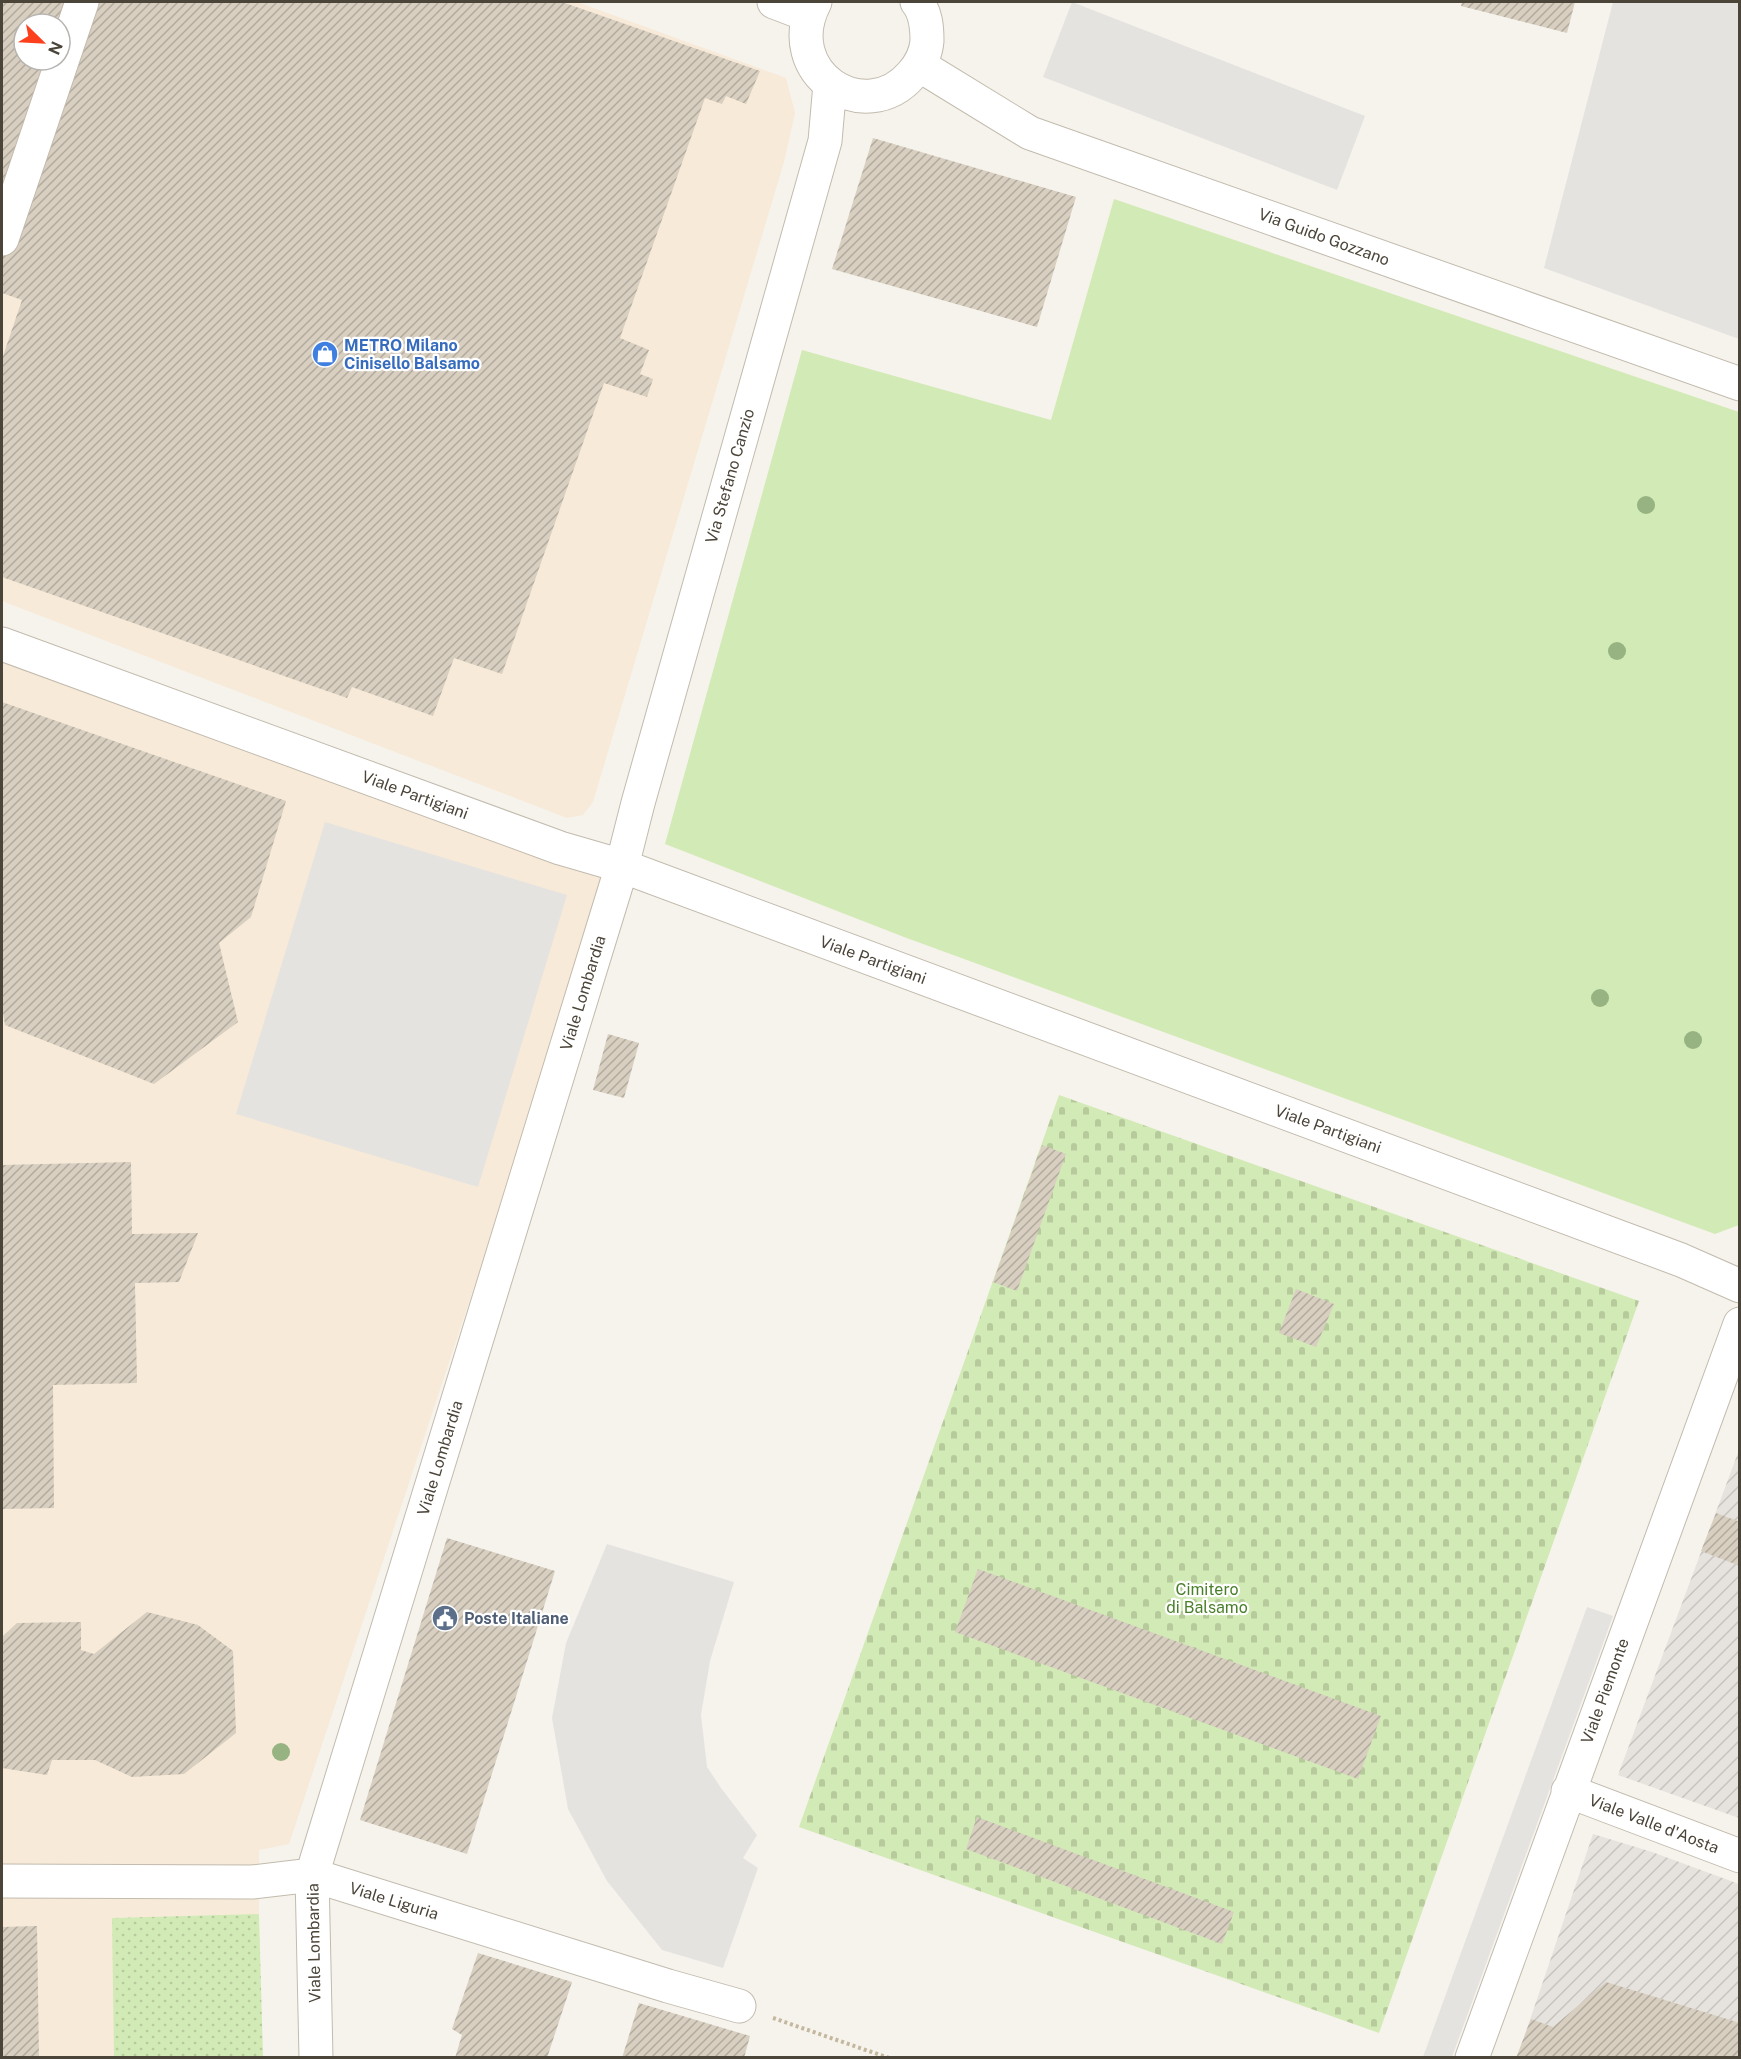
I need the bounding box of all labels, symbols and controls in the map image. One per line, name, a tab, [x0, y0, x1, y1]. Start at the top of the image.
north arrow	[12, 12, 72, 72]
text: N	[44, 38, 66, 57]
street label: Via Guido Gozzano	[1256, 204, 1392, 270]
place label: METRO Milano Cinisello Balsamo	[344, 336, 480, 373]
shop icon: METRO Milano Cinisello Balsamo	[310, 339, 340, 369]
street label: Via Stefano Canzio	[702, 406, 758, 546]
street label: Viale Partigiani	[359, 767, 471, 823]
street label: Viale Partigiani	[817, 932, 929, 988]
street label: Viale Lombardia	[556, 933, 610, 1053]
street label: Viale Partigiani	[1272, 1101, 1384, 1157]
street label: Viale Lombardia	[413, 1398, 467, 1518]
park label: Cimitero di Balsamo	[1166, 1580, 1248, 1617]
public building icon: Poste Italiane	[430, 1603, 460, 1633]
place label: Poste Italiane	[464, 1609, 569, 1628]
street label: Viale Piemonte	[1577, 1636, 1633, 1746]
street label: Viale Valle d'Aosta	[1586, 1790, 1722, 1858]
street label: Viale Liguria	[347, 1878, 441, 1924]
street label: Viale Lombardia	[303, 1883, 325, 2003]

